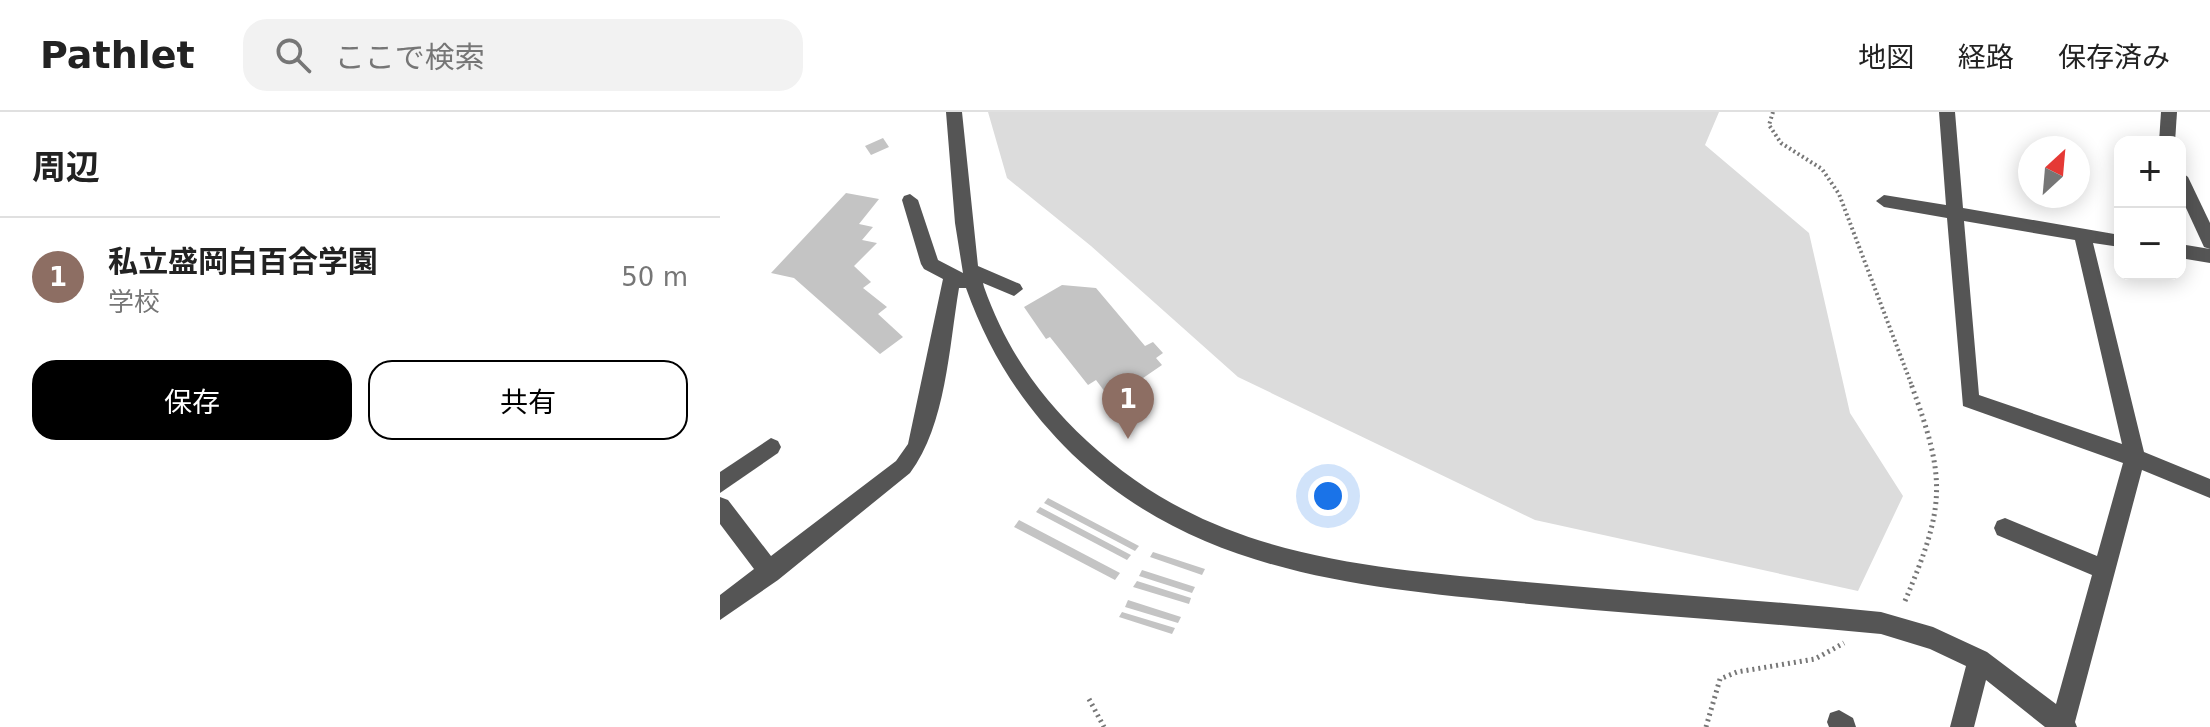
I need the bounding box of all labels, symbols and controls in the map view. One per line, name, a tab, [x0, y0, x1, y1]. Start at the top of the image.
search box	[243, 19, 803, 91]
text: Pathlet	[40, 33, 195, 77]
icon: search	[271, 33, 315, 77]
text: ここで検索	[335, 40, 485, 75]
text: 地図	[1858, 41, 1914, 74]
text: 経路	[1958, 41, 2014, 74]
text: 保存済み	[2058, 41, 2170, 74]
north arrow	[2018, 136, 2090, 208]
map controls	[2114, 136, 2186, 280]
button: +	[2114, 136, 2186, 208]
text: 周辺	[32, 147, 100, 187]
button: −	[2114, 208, 2186, 280]
text: 私立盛岡白百合学園	[108, 244, 378, 279]
text: 1	[49, 262, 67, 292]
text: 50 m	[621, 262, 688, 292]
text: 学校	[108, 287, 160, 317]
button: 保存	[32, 360, 352, 440]
button: 共有	[368, 360, 688, 440]
pin: 1	[1102, 373, 1154, 439]
your location	[1308, 476, 1348, 516]

